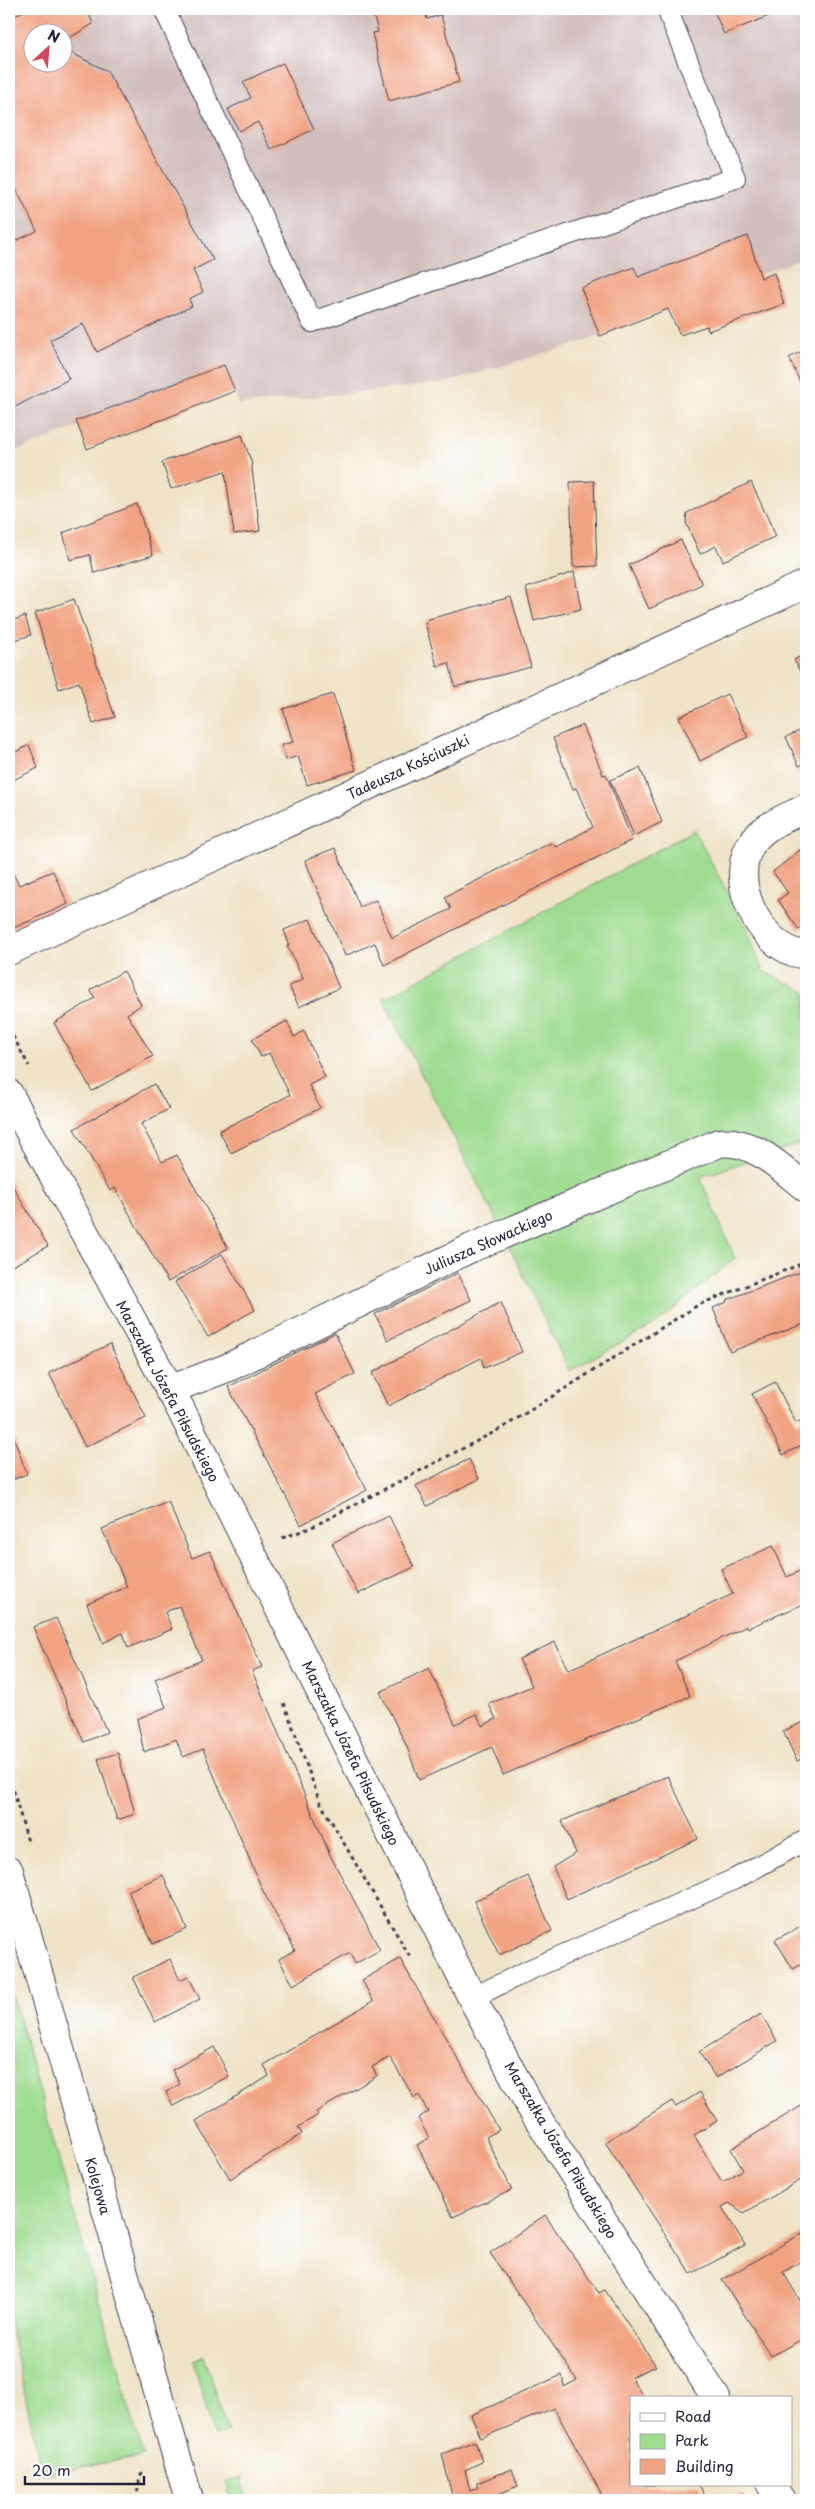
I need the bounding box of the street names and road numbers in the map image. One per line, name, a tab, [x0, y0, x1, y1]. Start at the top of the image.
street label: Tadeusza Kościuszki	[343, 729, 473, 805]
street label: Juliusza Słowackiego	[420, 1204, 556, 1280]
street label: Marszałka Józefa Piłsudskiego	[111, 1296, 225, 1486]
street label: Marszałka Józefa Piłsudskiego	[297, 1657, 405, 1849]
street label: Marszałka Józefa Piłsudskiego	[500, 2058, 622, 2243]
street label: Kolejowa	[80, 2155, 116, 2217]

